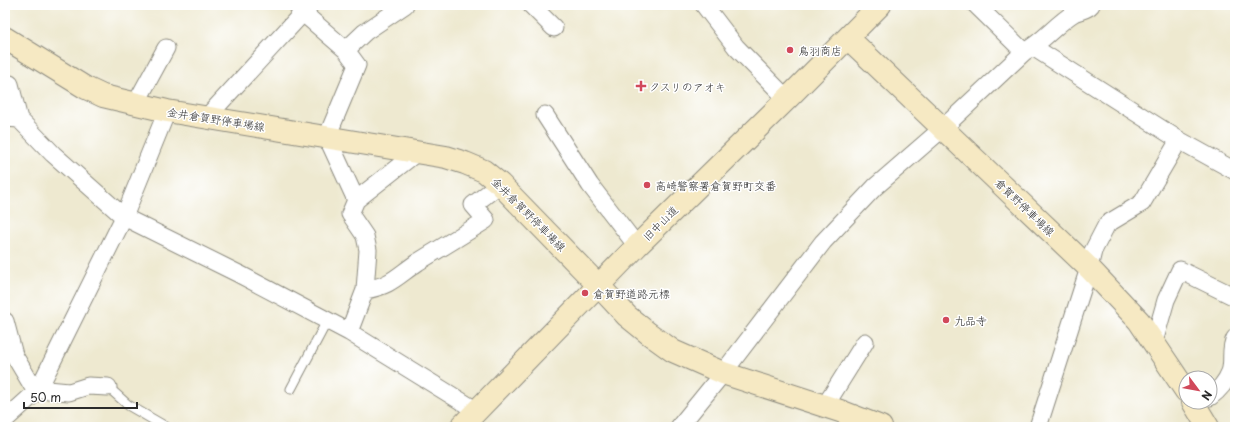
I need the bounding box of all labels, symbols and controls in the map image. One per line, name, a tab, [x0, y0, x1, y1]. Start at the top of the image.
place label: 鳥羽商店	[798, 42, 842, 59]
marker: 鳥羽商店	[785, 45, 795, 55]
place label: クスリのアオキ	[649, 78, 726, 95]
marker: クスリのアオキ	[636, 81, 646, 91]
street label: 金井倉賀野停車場線	[166, 103, 266, 135]
street label: 金井倉賀野停車場線	[488, 173, 570, 255]
street label: 倉賀野停車場線	[991, 174, 1059, 240]
place label: 高崎警察署倉賀野町交番	[655, 177, 776, 194]
marker: 高崎警察署倉賀野町交番	[642, 180, 652, 190]
street label: 旧中山道	[638, 201, 682, 245]
place label: 倉賀野道路元標	[593, 285, 670, 302]
marker: 倉賀野道路元標	[580, 288, 590, 298]
place label: 九品寺	[954, 312, 987, 329]
marker: 九品寺	[941, 315, 951, 325]
north arrow	[1178, 370, 1218, 410]
scale bar	[24, 384, 137, 410]
text: N	[1197, 387, 1216, 404]
text: 50 m	[30, 388, 61, 406]

